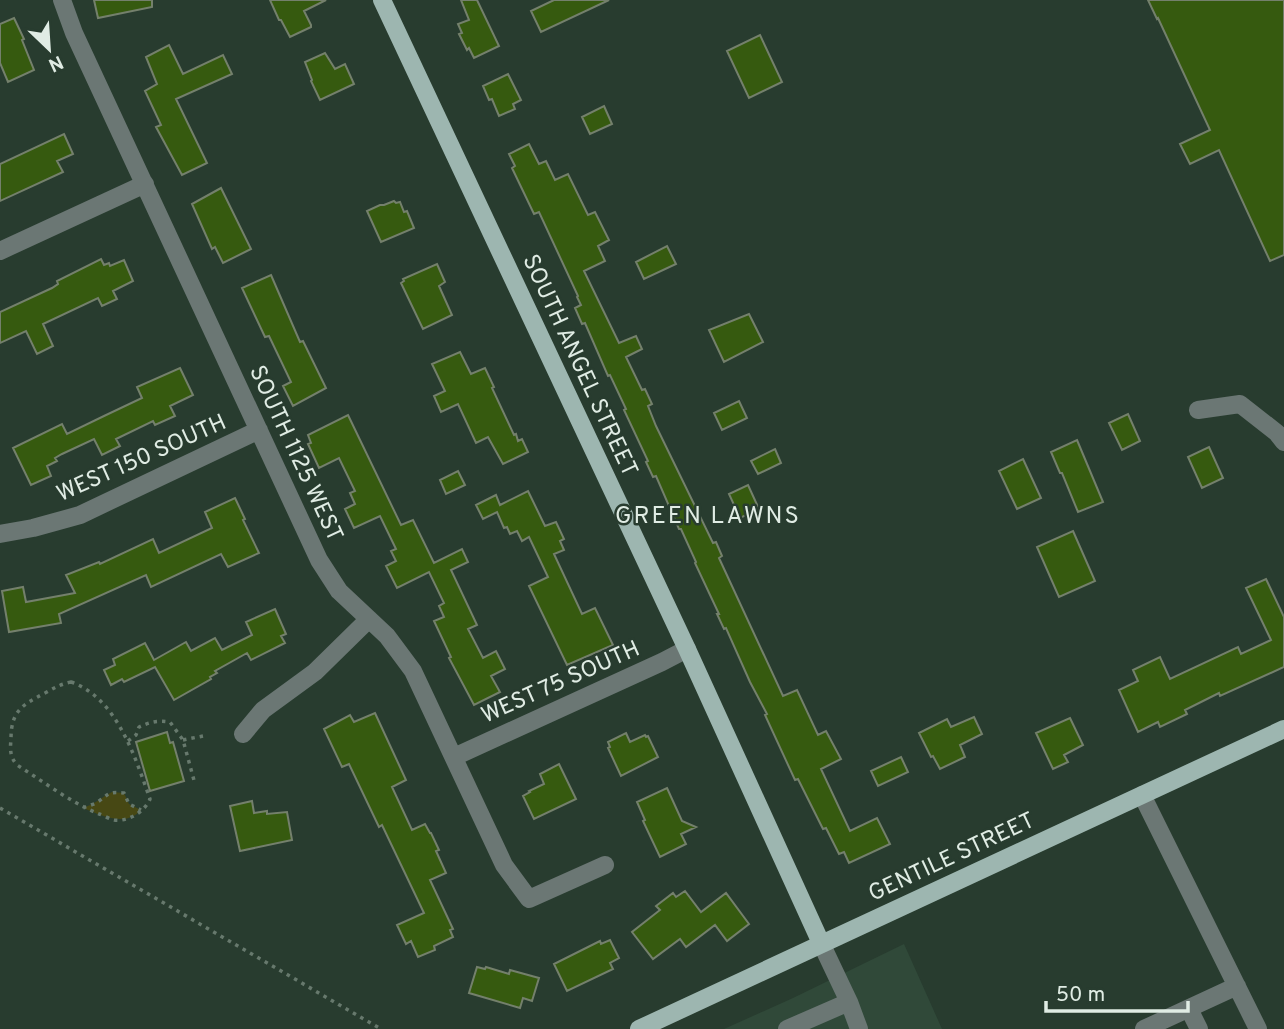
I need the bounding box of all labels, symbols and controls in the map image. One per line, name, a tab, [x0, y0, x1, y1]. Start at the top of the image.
north arrow	[14, 14, 84, 84]
text: N	[44, 49, 67, 76]
street label: SOUTH ANGEL STREET	[515, 250, 643, 482]
street label: SOUTH 1125 WEST	[241, 361, 348, 547]
street label: WEST 150 SOUTH	[53, 409, 231, 510]
district label: GREEN LAWNS	[615, 502, 801, 532]
street label: WEST 75 SOUTH	[477, 635, 645, 731]
street label: GENTILE STREET	[864, 807, 1040, 909]
scale bar	[1046, 970, 1188, 1014]
text: 50 m	[1056, 982, 1105, 1009]

